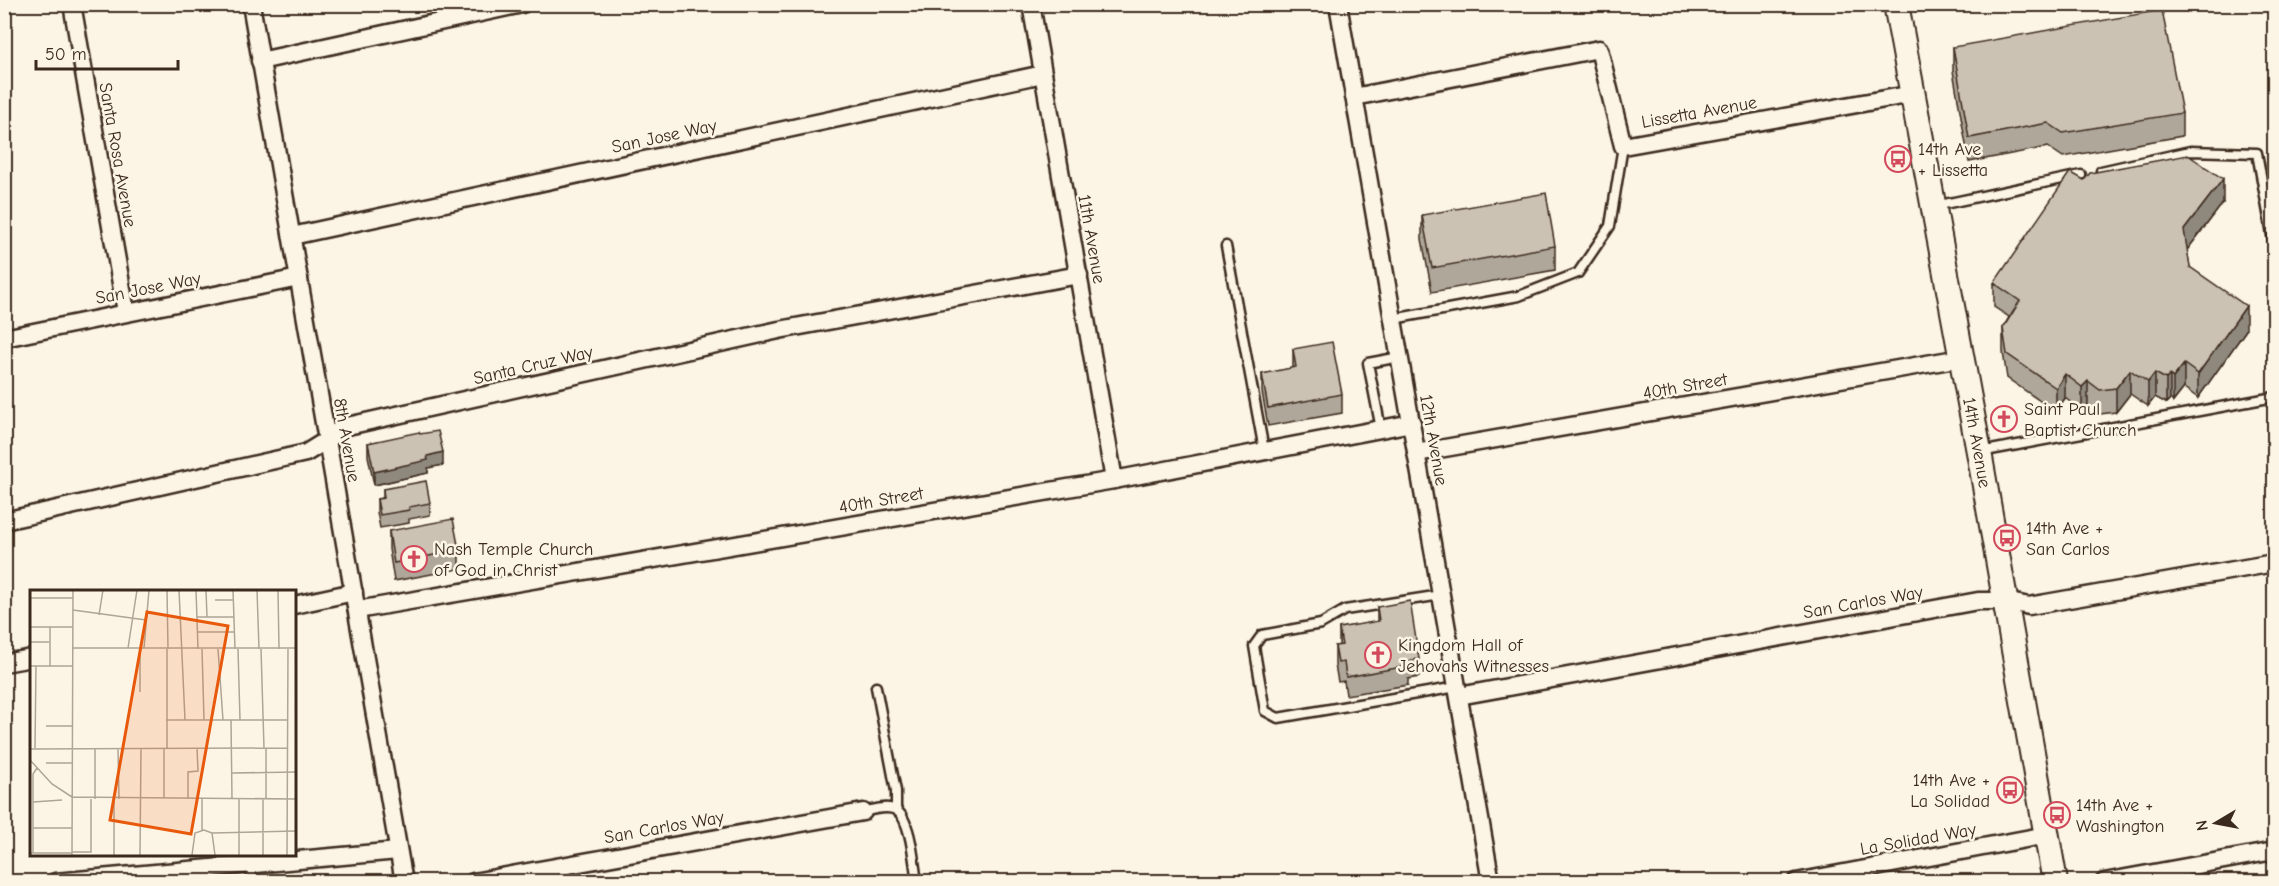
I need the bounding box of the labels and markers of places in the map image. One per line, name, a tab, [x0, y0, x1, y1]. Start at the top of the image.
place label: 14th Ave + Lissetta	[1918, 139, 1988, 181]
bus stop icon: 14th Ave + Lissetta	[1883, 144, 1913, 174]
place label: Saint Paul Baptist Church	[2024, 399, 2137, 441]
church icon: Saint Paul Baptist Church	[1989, 404, 2019, 434]
place label: 14th Ave + San Carlos	[2026, 518, 2110, 560]
bus stop icon: 14th Ave + San Carlos	[1992, 523, 2022, 553]
place label: Nash Temple Church of God in Christ	[434, 539, 594, 581]
church icon: Nash Temple Church of God in Christ	[399, 544, 429, 574]
place label: Kingdom Hall of Jehovahs Witnesses	[1398, 635, 1549, 677]
church icon: Kingdom Hall of Jehovahs Witnesses	[1363, 640, 1393, 670]
place label: 14th Ave + La Solidad	[1910, 770, 1990, 812]
bus stop icon: 14th Ave + La Solidad	[1995, 775, 2025, 805]
place label: 14th Ave + Washington	[2076, 795, 2165, 837]
bus stop icon: 14th Ave + Washington	[2042, 800, 2072, 830]

